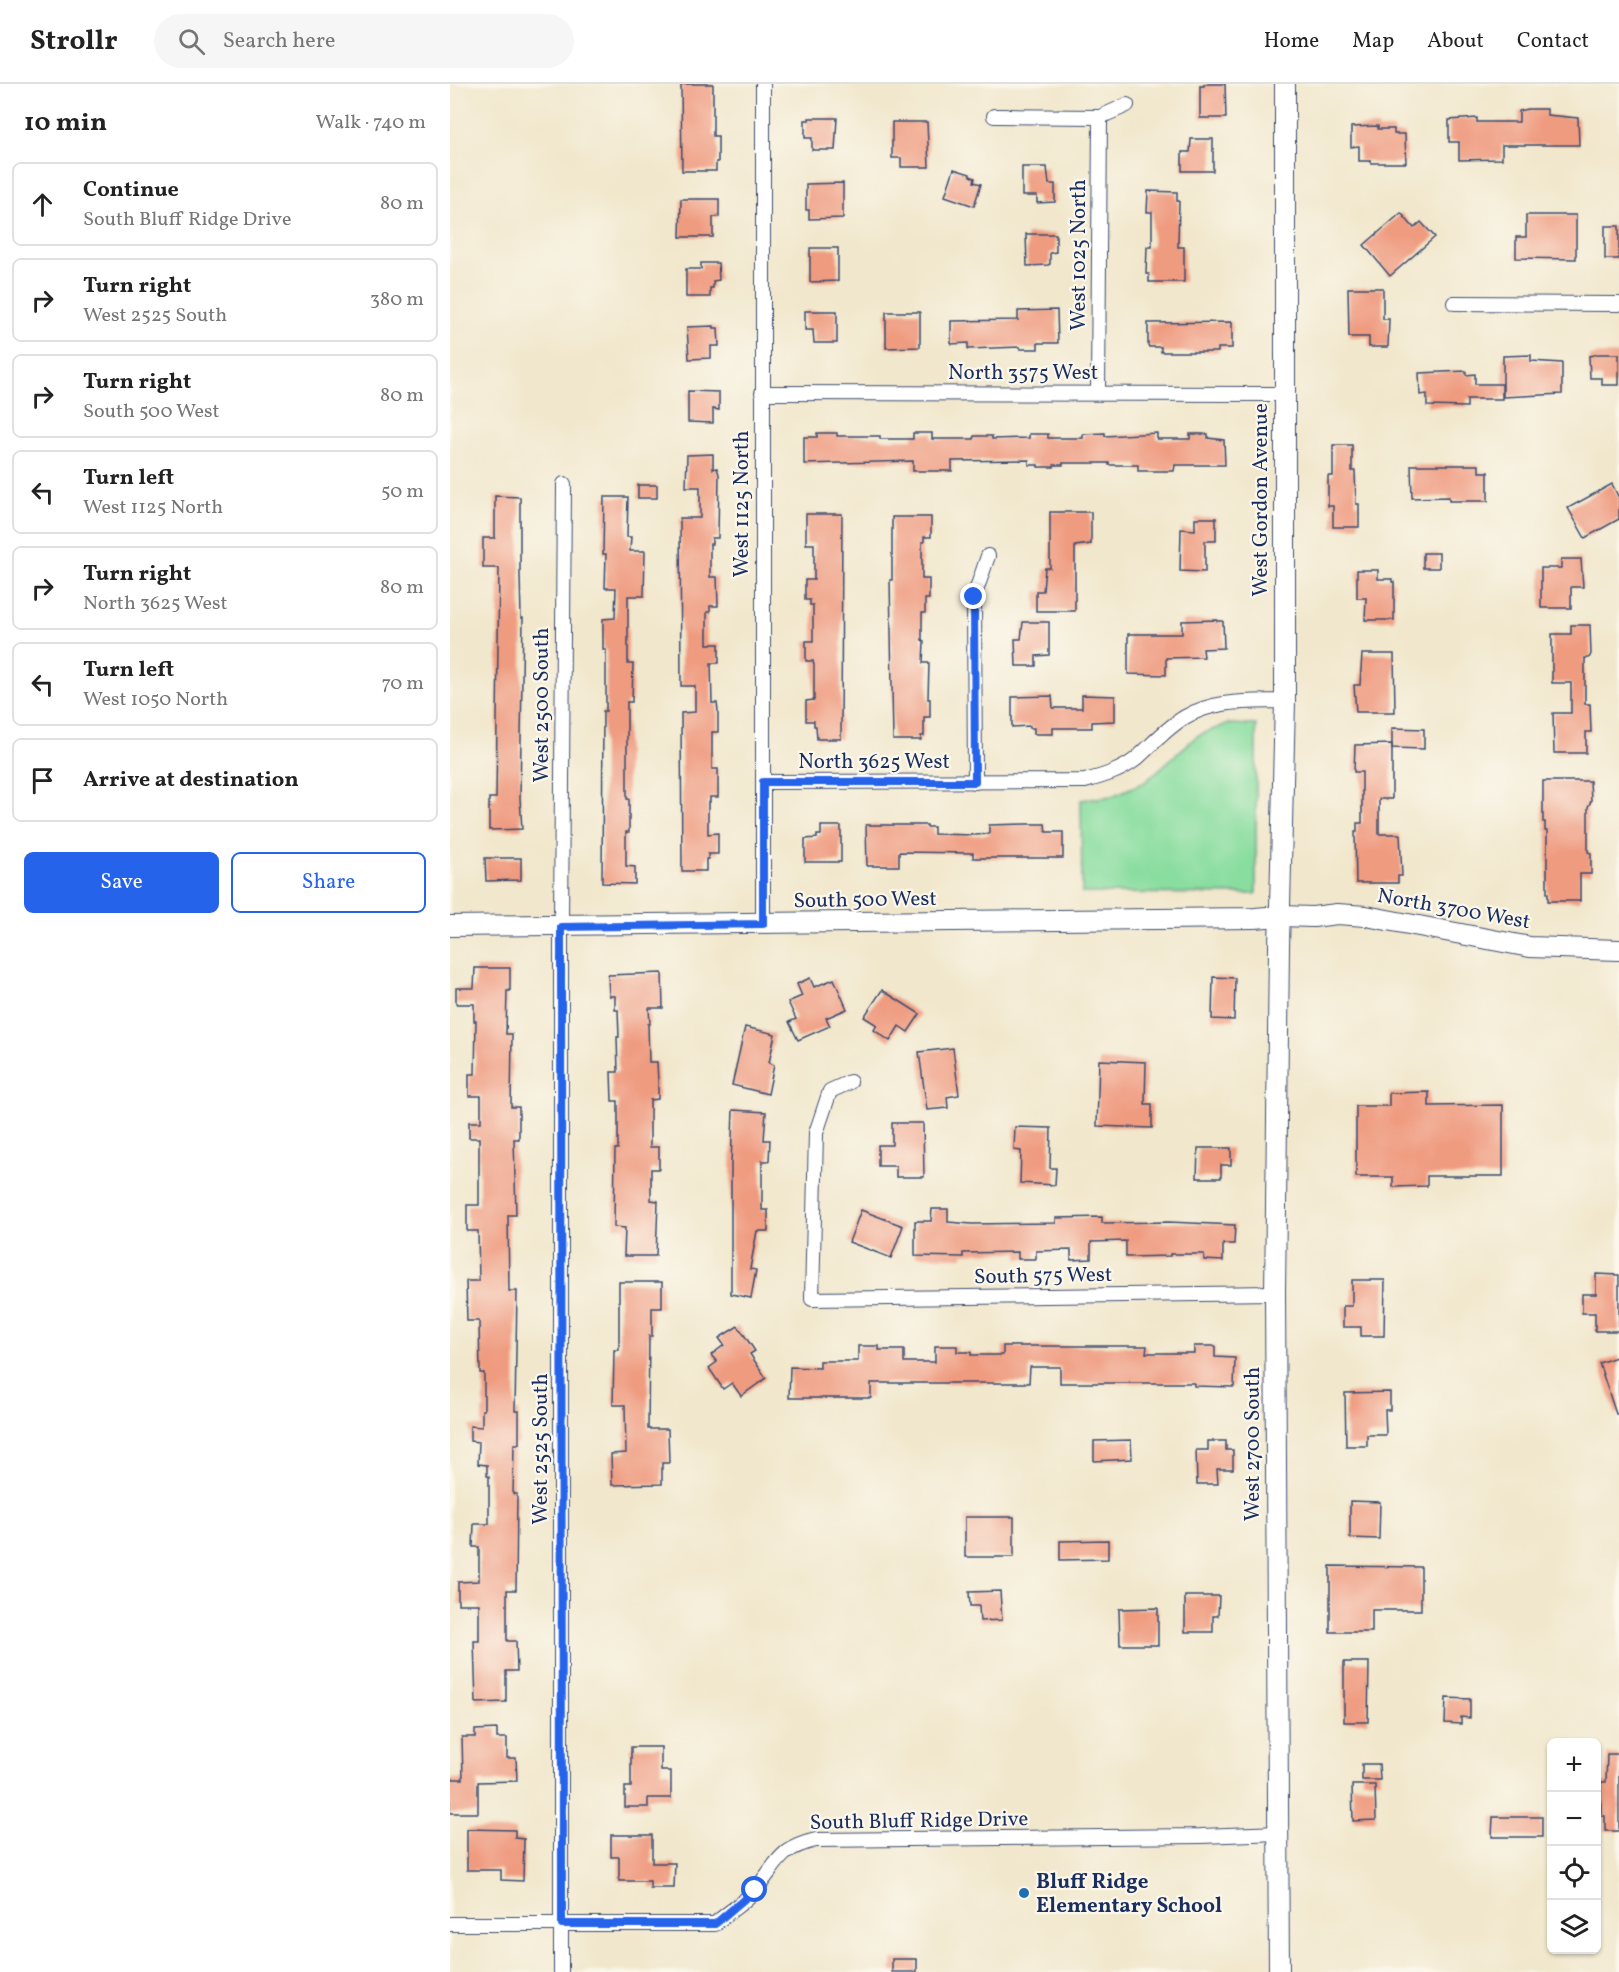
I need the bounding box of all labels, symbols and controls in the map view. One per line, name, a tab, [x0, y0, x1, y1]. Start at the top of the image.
search box	[154, 14, 574, 68]
text: Strollr	[30, 22, 118, 61]
icon: search	[175, 25, 208, 58]
text: Search here	[223, 26, 335, 57]
text: Home	[1264, 27, 1319, 56]
text: Map	[1352, 27, 1394, 56]
text: About	[1427, 27, 1484, 56]
text: Contact	[1517, 27, 1589, 56]
text: 10 min	[24, 105, 107, 141]
text: Walk · 740 m	[316, 109, 426, 137]
text: Continue	[83, 175, 179, 206]
street label: West 1025 North	[1065, 179, 1094, 331]
icon: ahead	[26, 188, 59, 221]
text: 80 m	[380, 190, 424, 218]
text: South Bluff Ridge Drive	[83, 206, 291, 234]
text: Turn right	[83, 271, 191, 302]
icon: right	[26, 284, 59, 317]
text: 380 m	[370, 286, 424, 314]
text: West 2525 South	[83, 302, 227, 330]
street label: North 3575 West	[948, 359, 1098, 388]
text: Turn right	[83, 367, 191, 398]
icon: right	[26, 380, 59, 413]
text: 80 m	[380, 382, 424, 410]
text: South 500 West	[83, 398, 219, 426]
street label: West Gordon Avenue	[1247, 403, 1276, 597]
street label: West 1125 North	[728, 430, 757, 578]
text: Turn left	[83, 463, 174, 494]
icon: left	[26, 476, 59, 509]
text: 50 m	[381, 478, 424, 506]
text: West 1125 North	[83, 494, 223, 522]
text: Turn right	[83, 559, 191, 590]
icon: right	[26, 572, 59, 605]
text: 80 m	[380, 574, 424, 602]
route end	[960, 583, 986, 609]
text: North 3625 West	[83, 590, 227, 618]
street label: West 2500 South	[528, 627, 557, 783]
text: Turn left	[83, 655, 174, 686]
icon: left	[26, 668, 59, 701]
text: 70 m	[381, 670, 424, 698]
text: West 1050 North	[83, 686, 228, 714]
street label: North 3625 West	[798, 748, 950, 777]
icon: arrive	[26, 764, 59, 797]
text: Arrive at destination	[83, 765, 299, 796]
button: Save	[24, 852, 219, 913]
button: Share	[231, 852, 426, 913]
street label: North 3700 West	[1375, 882, 1532, 937]
street label: South 500 West	[793, 885, 937, 916]
street label: South 575 West	[974, 1261, 1112, 1292]
street label: West 2700 South	[1239, 1367, 1268, 1521]
street label: West 2525 South	[527, 1373, 556, 1525]
map controls	[1547, 1738, 1601, 1954]
button: +	[1547, 1738, 1601, 1792]
button: −	[1547, 1792, 1601, 1846]
street label: South Bluff Ridge Drive	[809, 1805, 1029, 1838]
button: locate	[1547, 1846, 1601, 1900]
place label: Bluff Ridge Elementary School	[1036, 1868, 1222, 1921]
route start	[741, 1876, 767, 1902]
marker: Bluff Ridge Elementary School	[1017, 1886, 1031, 1900]
button: layers	[1547, 1900, 1601, 1954]

